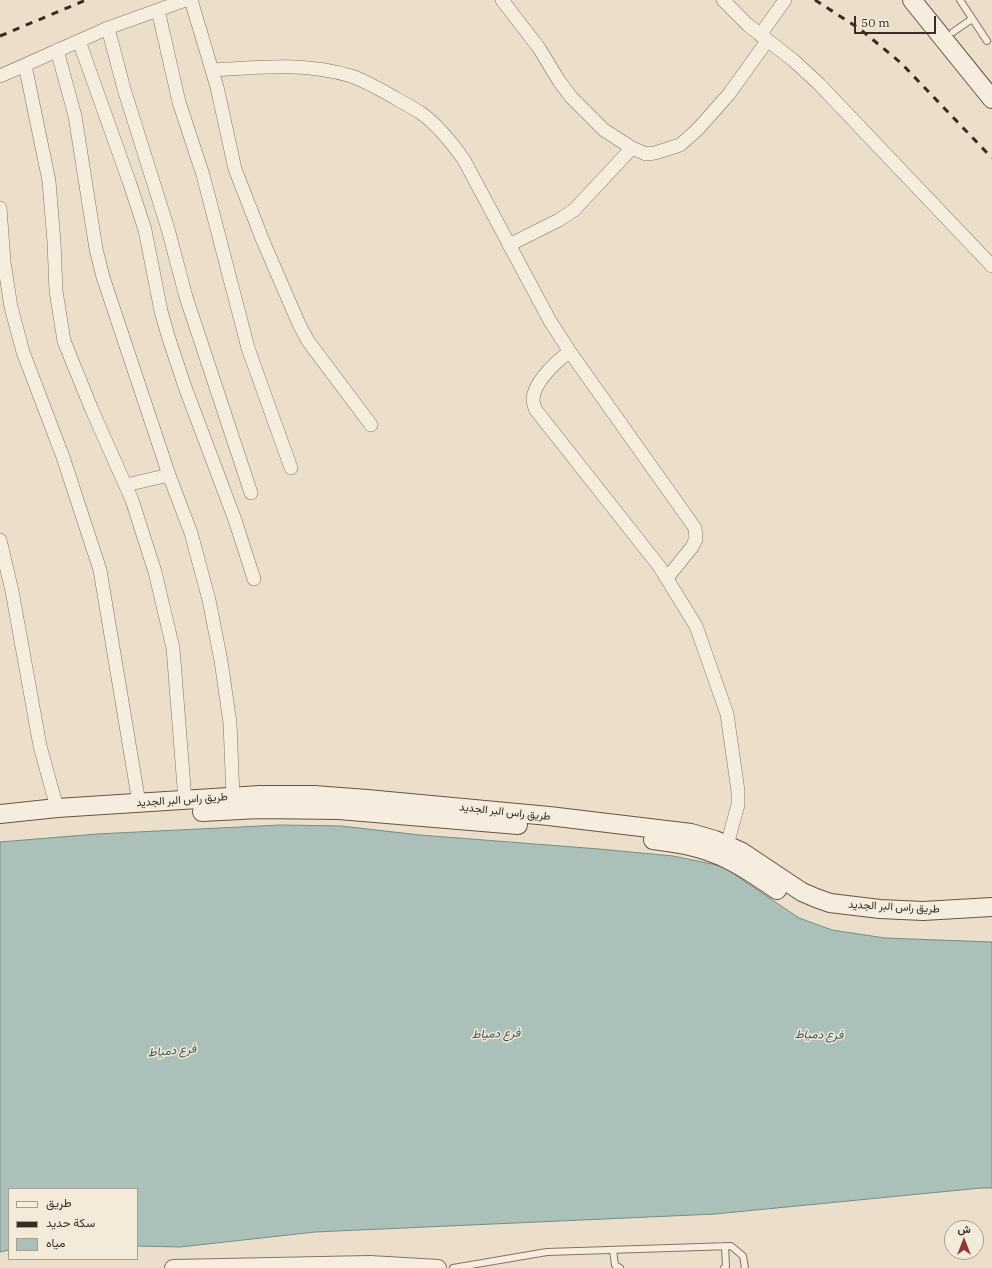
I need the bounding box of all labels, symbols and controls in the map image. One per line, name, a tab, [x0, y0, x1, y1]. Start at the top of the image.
scale bar	[856, 8, 938, 34]
text: 50 m	[861, 15, 890, 30]
street label: طريق راس البر الجديد	[136, 790, 228, 810]
street label: طريق راس البر الجديد	[459, 801, 551, 823]
street label: طريق راس البر الجديد	[848, 898, 940, 916]
water label: فرع دمياط	[471, 1026, 521, 1042]
water label: فرع دمياط	[795, 1027, 843, 1043]
water label: فرع دمياط	[147, 1042, 197, 1060]
legend	[8, 1188, 138, 1260]
text: طريق	[46, 1195, 71, 1210]
text: سكة حديد	[46, 1215, 95, 1230]
north arrow	[944, 1220, 984, 1260]
text: ش	[957, 1222, 971, 1236]
text: مياه	[46, 1235, 65, 1250]

